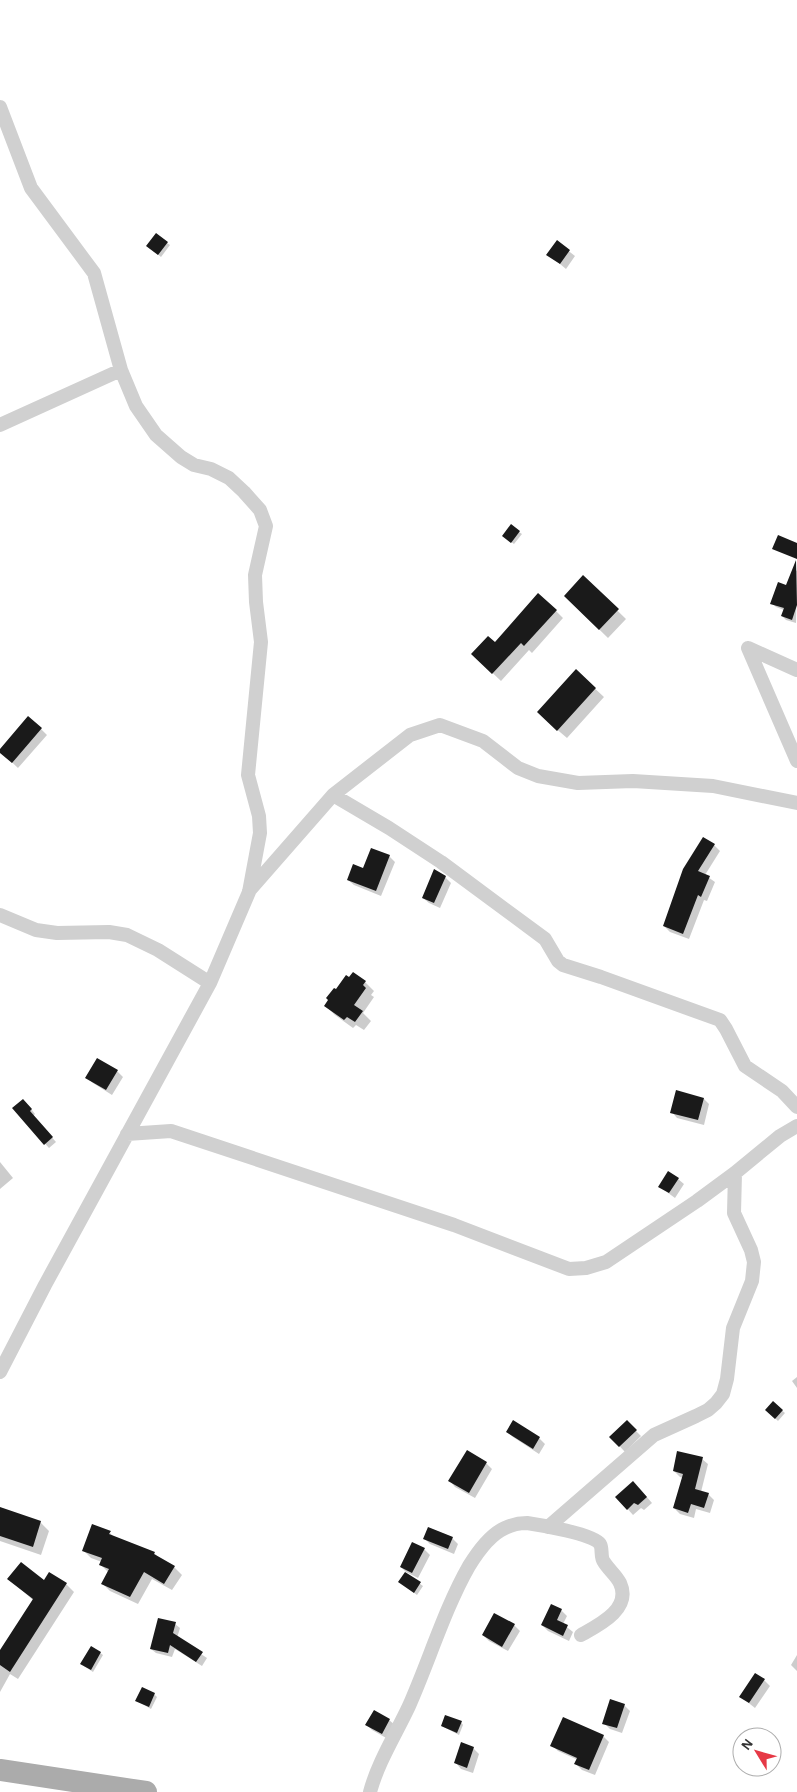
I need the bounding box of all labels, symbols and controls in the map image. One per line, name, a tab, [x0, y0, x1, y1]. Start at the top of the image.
north arrow	[732, 1727, 782, 1777]
text: N	[739, 1737, 756, 1753]

